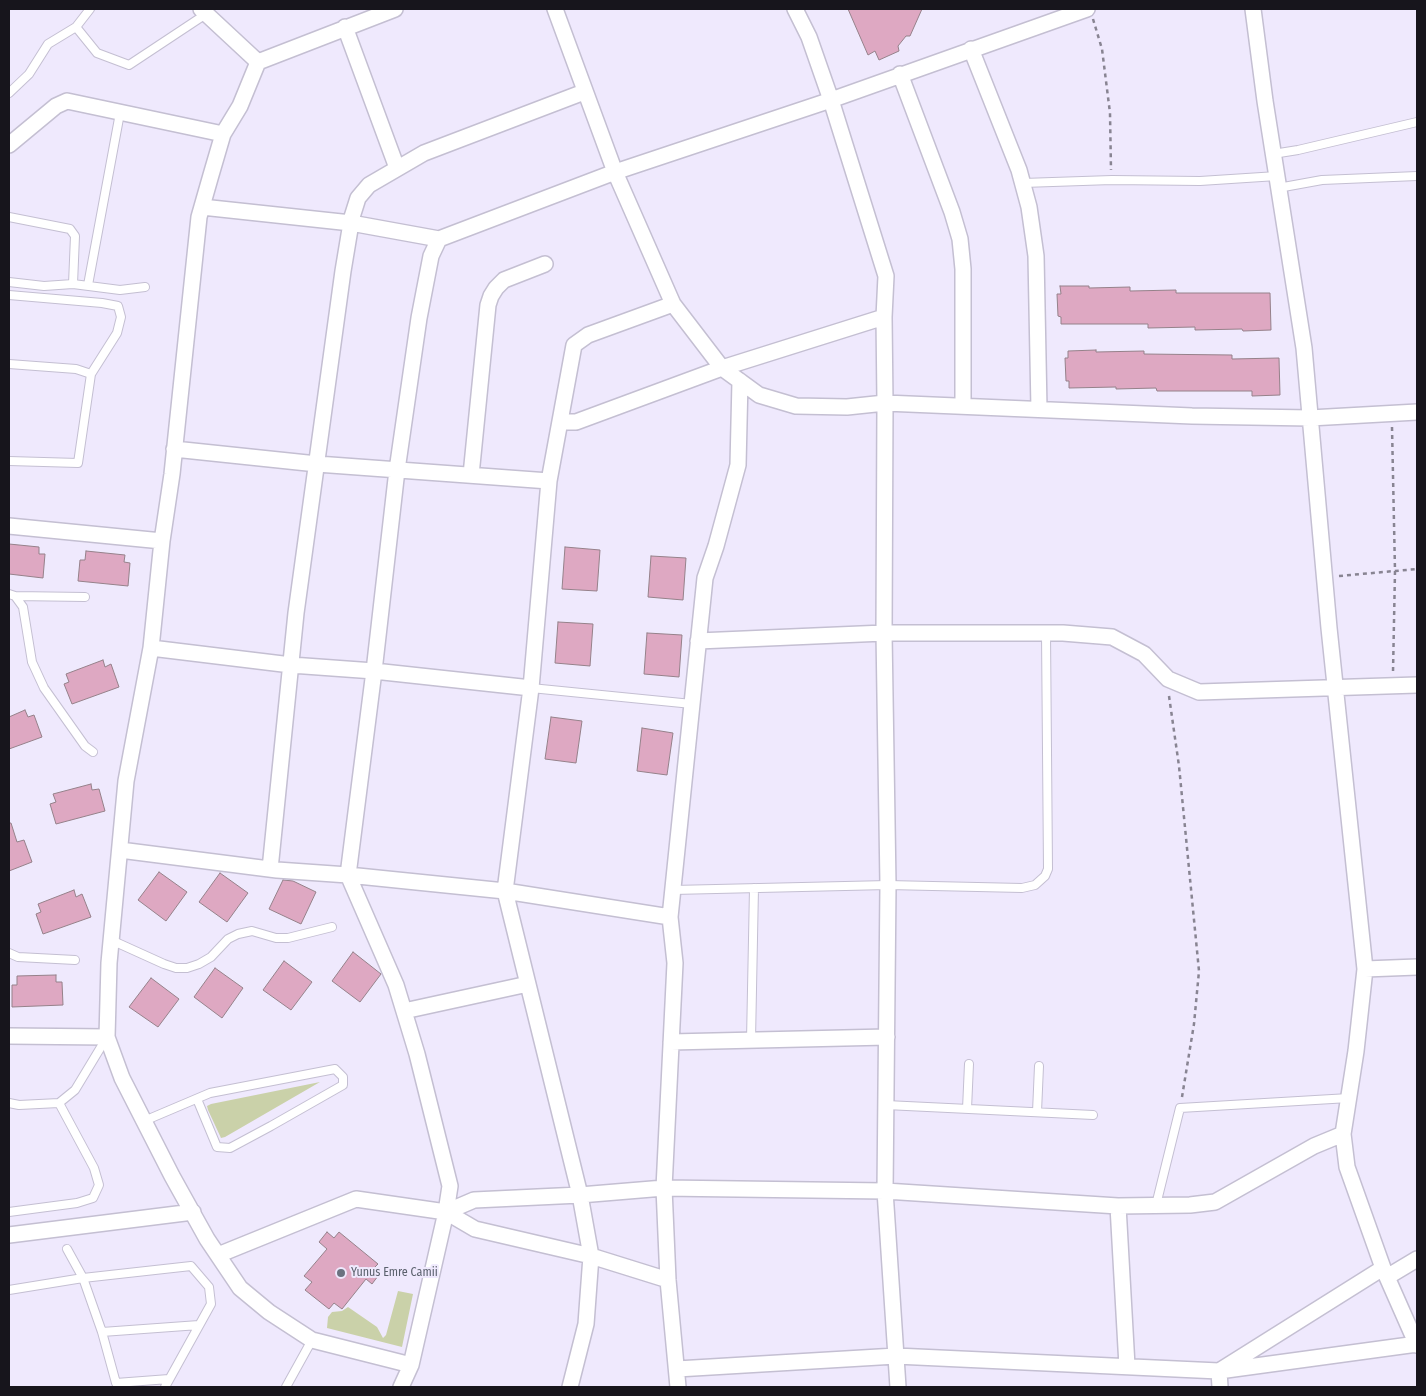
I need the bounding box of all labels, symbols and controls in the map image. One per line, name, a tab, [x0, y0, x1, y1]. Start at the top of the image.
place label: Yunus Emre Camii	[351, 1266, 438, 1280]
marker: Yunus Emre Camii	[335, 1267, 347, 1279]

